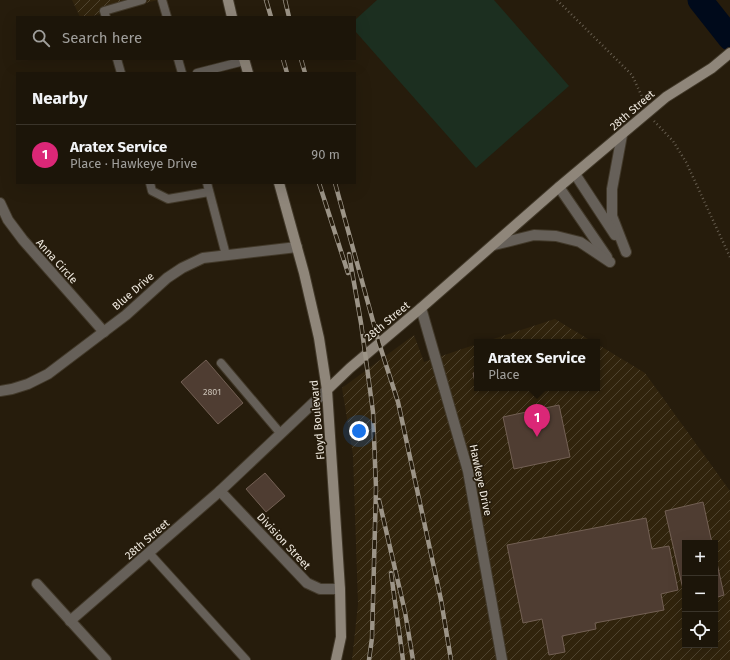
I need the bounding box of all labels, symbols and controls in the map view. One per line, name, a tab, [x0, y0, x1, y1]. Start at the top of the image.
search box	[16, 16, 356, 60]
icon: search	[30, 27, 52, 49]
text: Search here	[62, 29, 142, 47]
text: Nearby	[32, 88, 87, 109]
street label: 28th Street	[607, 88, 657, 133]
text: Aratex Service	[70, 138, 167, 156]
text: 1	[42, 147, 48, 162]
text: 90 m	[311, 147, 340, 162]
text: Place · Hawkeye Drive	[70, 156, 197, 171]
street label: Anna Circle	[33, 236, 80, 286]
street label: Blue Drive	[110, 270, 157, 313]
street label: 28th Street	[362, 299, 412, 344]
popup	[474, 339, 600, 391]
text: Aratex Service	[488, 349, 586, 367]
text: Place	[488, 367, 520, 382]
street label: Floyd Boulevard	[308, 380, 327, 460]
house number: 2801	[203, 387, 221, 397]
pin: 1	[524, 404, 550, 437]
your location	[349, 421, 369, 441]
street label: Hawkeye Drive	[467, 443, 494, 517]
street label: Division Street	[254, 510, 313, 572]
street label: 28th Street	[122, 517, 172, 562]
map controls	[682, 540, 718, 648]
button: +	[682, 540, 718, 576]
button: −	[682, 576, 718, 612]
button: locate	[682, 612, 718, 648]

